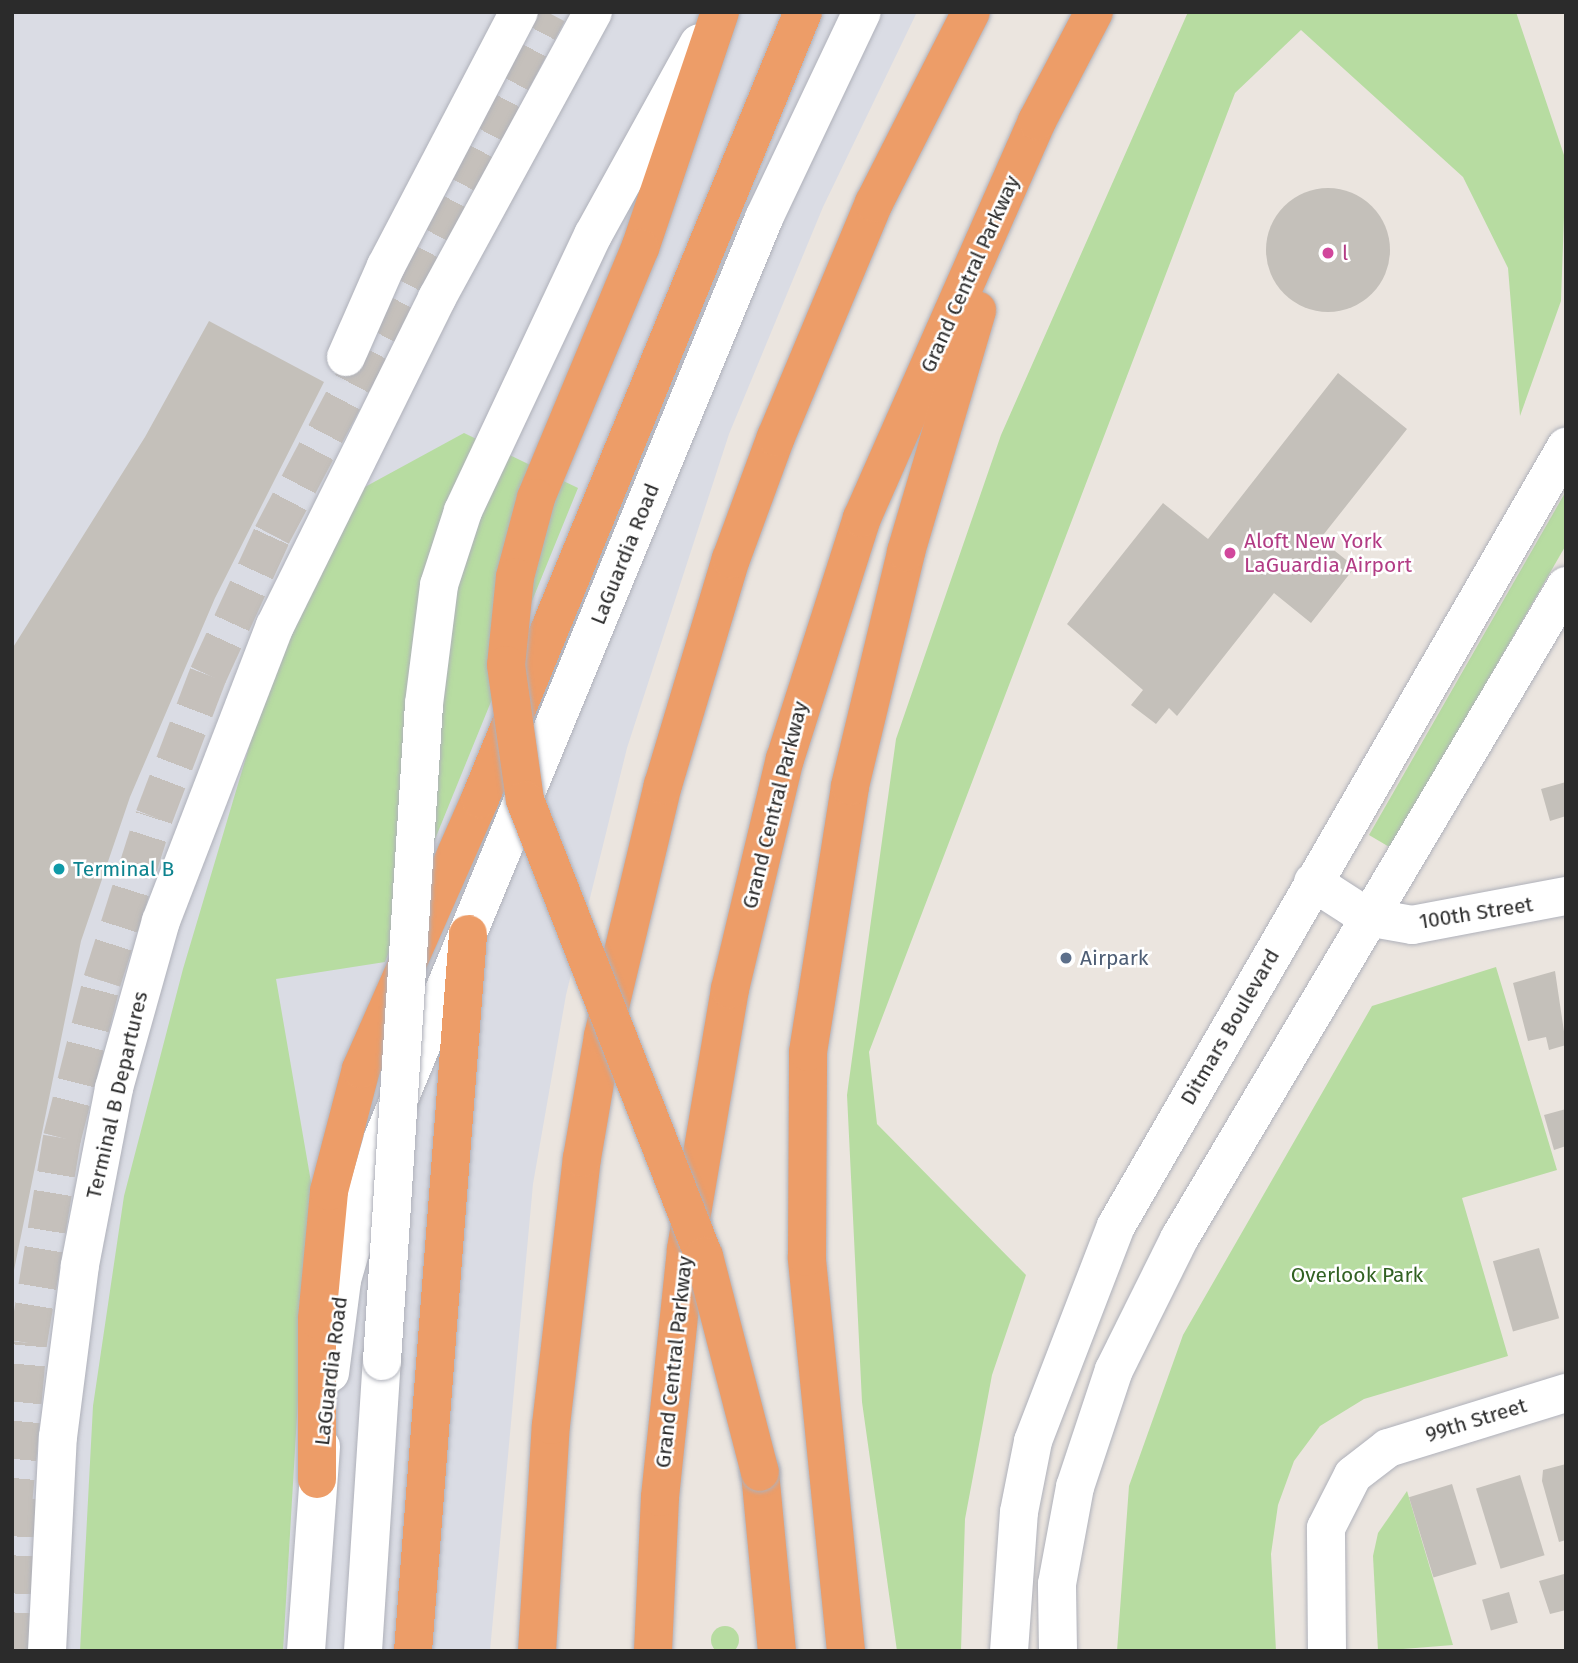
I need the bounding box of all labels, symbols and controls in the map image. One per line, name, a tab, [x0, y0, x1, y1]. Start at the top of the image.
street label: Grand Central Parkway	[915, 172, 1025, 376]
place label: l	[1342, 240, 1348, 266]
marker: l	[1320, 245, 1336, 261]
street label: LaGuardia Road	[585, 480, 665, 628]
place label: Aloft New York LaGuardia Airport	[1244, 528, 1412, 578]
marker: Aloft New York LaGuardia Airport	[1222, 545, 1238, 561]
street label: Grand Central Parkway	[737, 699, 813, 911]
place label: Terminal B	[73, 856, 174, 882]
marker: Terminal B	[51, 861, 67, 877]
street label: 100th Street	[1417, 892, 1535, 934]
place label: Airpark	[1080, 945, 1149, 971]
street label: Ditmars Boulevard	[1175, 945, 1285, 1109]
marker: Airpark	[1058, 950, 1074, 966]
street label: Terminal B Departures	[81, 989, 153, 1201]
street label: Grand Central Parkway	[650, 1255, 698, 1469]
park label: Overlook Park	[1291, 1262, 1423, 1288]
street label: LaGuardia Road	[309, 1295, 353, 1447]
street label: 99th Street	[1422, 1393, 1530, 1447]

